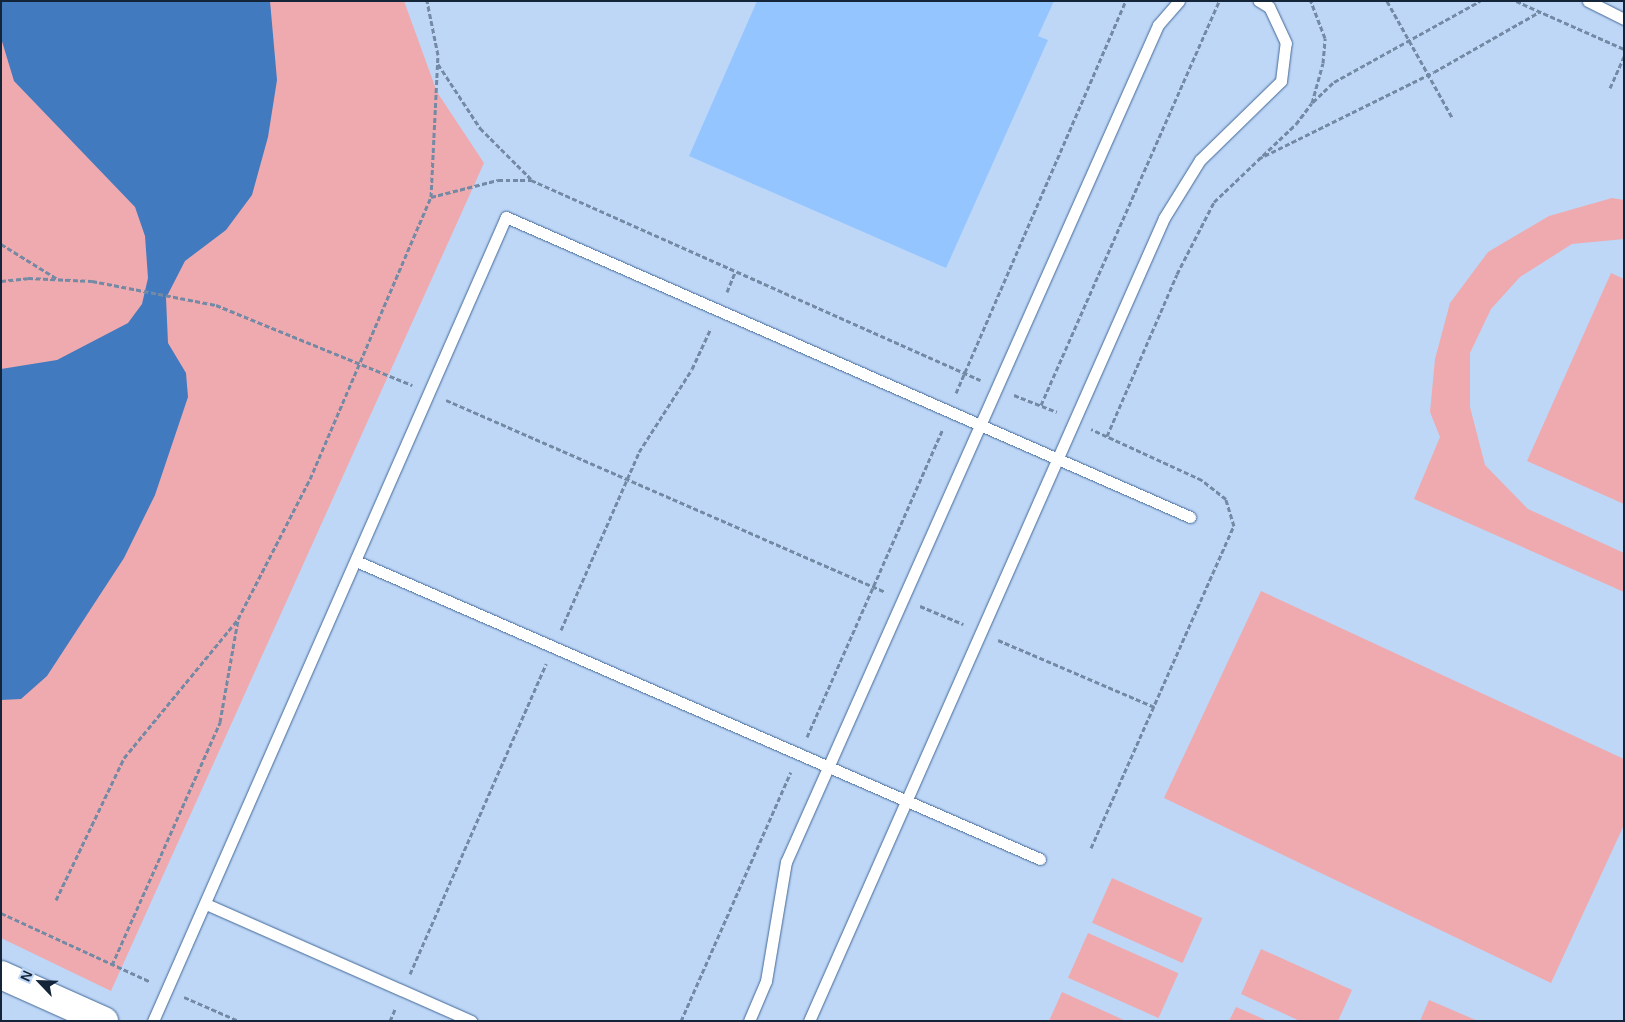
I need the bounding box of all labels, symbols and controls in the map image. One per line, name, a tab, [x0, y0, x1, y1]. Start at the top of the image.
north arrow	[15, 957, 65, 1007]
text: N	[17, 968, 36, 984]

